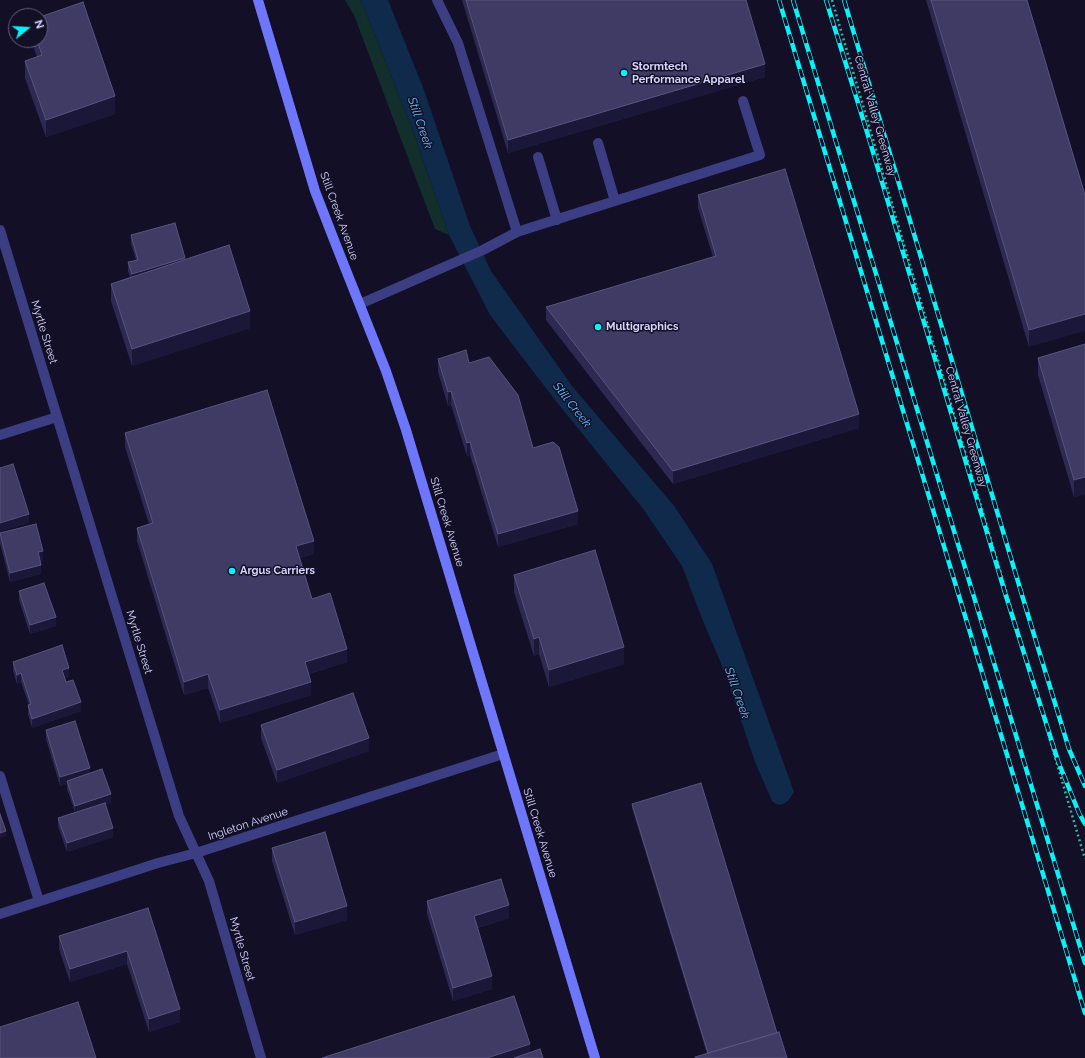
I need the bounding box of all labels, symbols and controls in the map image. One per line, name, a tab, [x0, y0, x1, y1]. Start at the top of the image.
north arrow	[8, 8, 48, 48]
text: N	[31, 18, 46, 30]
street label: Central Valley Greenway	[851, 54, 899, 178]
place label: Stormtech Performance Apparel	[632, 60, 745, 86]
marker: Stormtech Performance Apparel	[619, 68, 629, 78]
water label: Still Creek	[404, 95, 436, 151]
street label: Still Creek Avenue	[317, 170, 361, 262]
street label: Myrtle Street	[28, 299, 60, 365]
place label: Multigraphics	[606, 320, 678, 334]
marker: Multigraphics	[593, 322, 603, 332]
street label: Central Valley Greenway	[942, 365, 990, 489]
water label: Still Creek	[550, 379, 594, 431]
street label: Still Creek Avenue	[427, 476, 467, 568]
place label: Argus Carriers	[240, 564, 315, 578]
marker: Argus Carriers	[227, 566, 237, 576]
street label: Myrtle Street	[123, 609, 155, 675]
water label: Still Creek	[721, 665, 753, 721]
street label: Still Creek Avenue	[520, 787, 560, 879]
street label: Ingleton Avenue	[206, 805, 290, 843]
street label: Myrtle Street	[227, 916, 257, 982]

